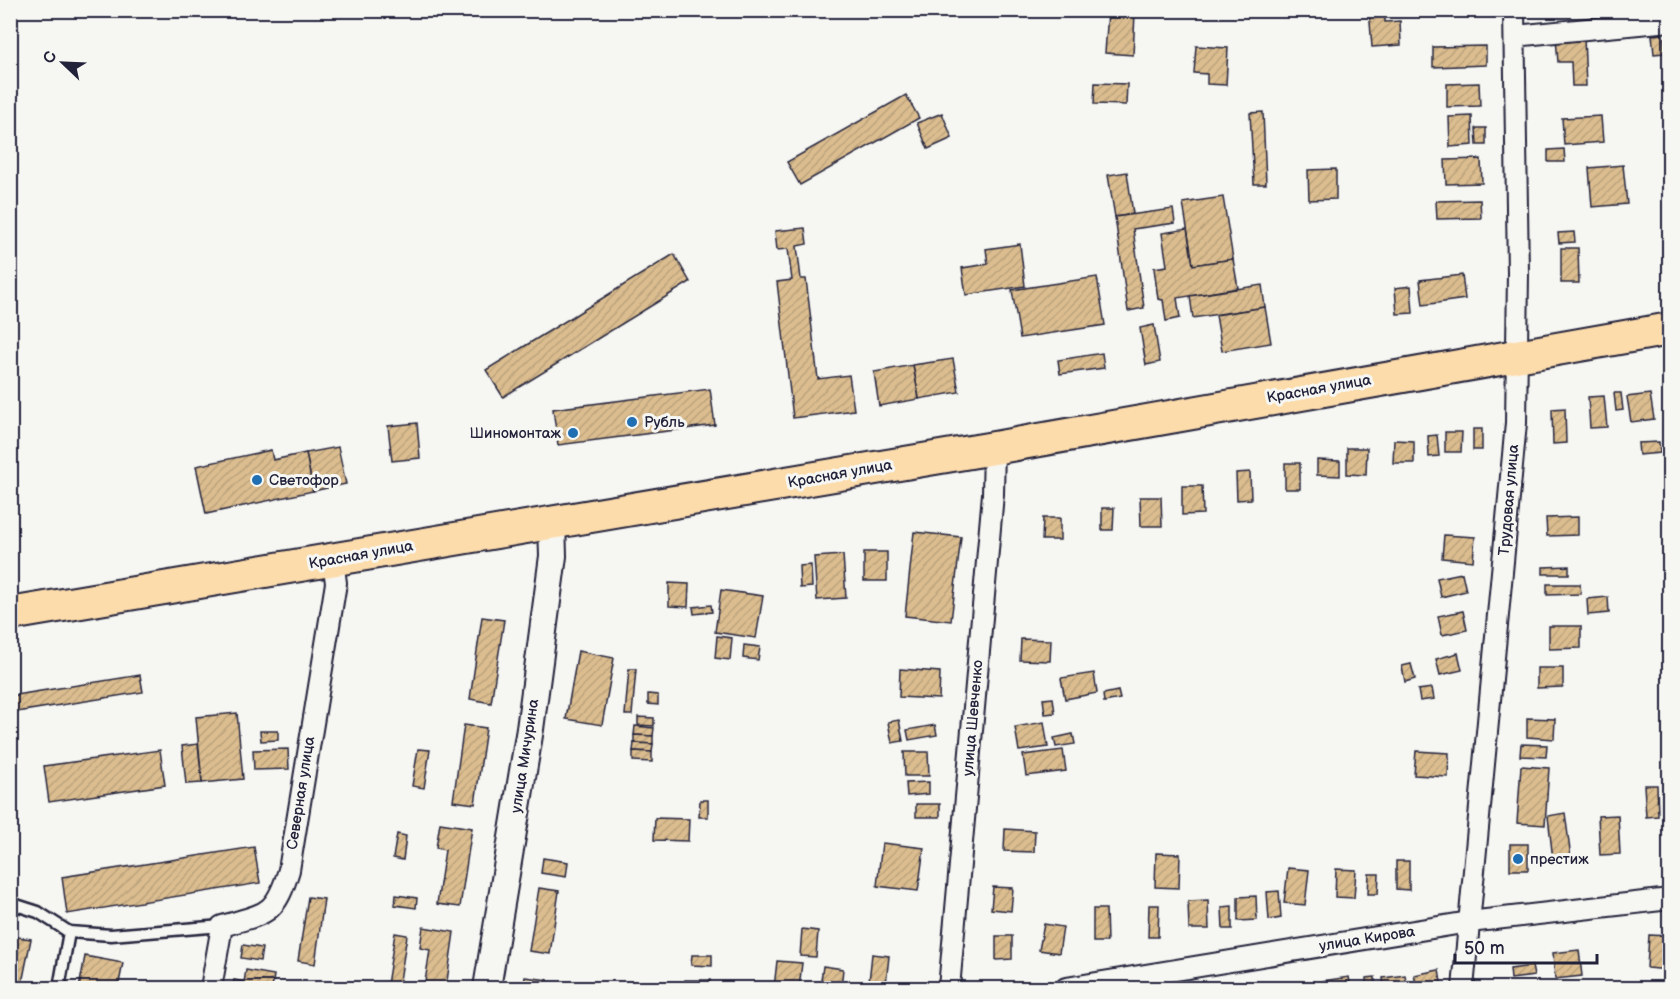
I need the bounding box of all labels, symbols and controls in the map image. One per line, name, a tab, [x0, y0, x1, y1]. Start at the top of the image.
north arrow	[33, 33, 93, 93]
text: С	[40, 49, 61, 67]
street label: Красная улица	[1265, 370, 1373, 408]
place label: Рубль	[644, 413, 685, 432]
marker: Рубль	[625, 415, 639, 429]
place label: Шиномонтаж	[470, 424, 562, 443]
marker: Шиномонтаж	[566, 426, 580, 440]
street label: Трудовая улица	[1495, 443, 1523, 556]
street label: Красная улица	[786, 455, 894, 493]
place label: Светофор	[269, 471, 339, 490]
marker: Светофор	[250, 473, 264, 487]
street label: Красная улица	[307, 536, 415, 574]
street label: улица Шевченко	[958, 659, 988, 777]
street label: улица Мичурина	[507, 697, 543, 814]
street label: Северная улица	[283, 735, 319, 851]
place label: престиж	[1530, 850, 1589, 869]
marker: престиж	[1511, 852, 1525, 866]
street label: улица Кирова	[1318, 922, 1416, 956]
scale bar	[1455, 927, 1598, 965]
text: 50 m	[1464, 938, 1505, 959]

